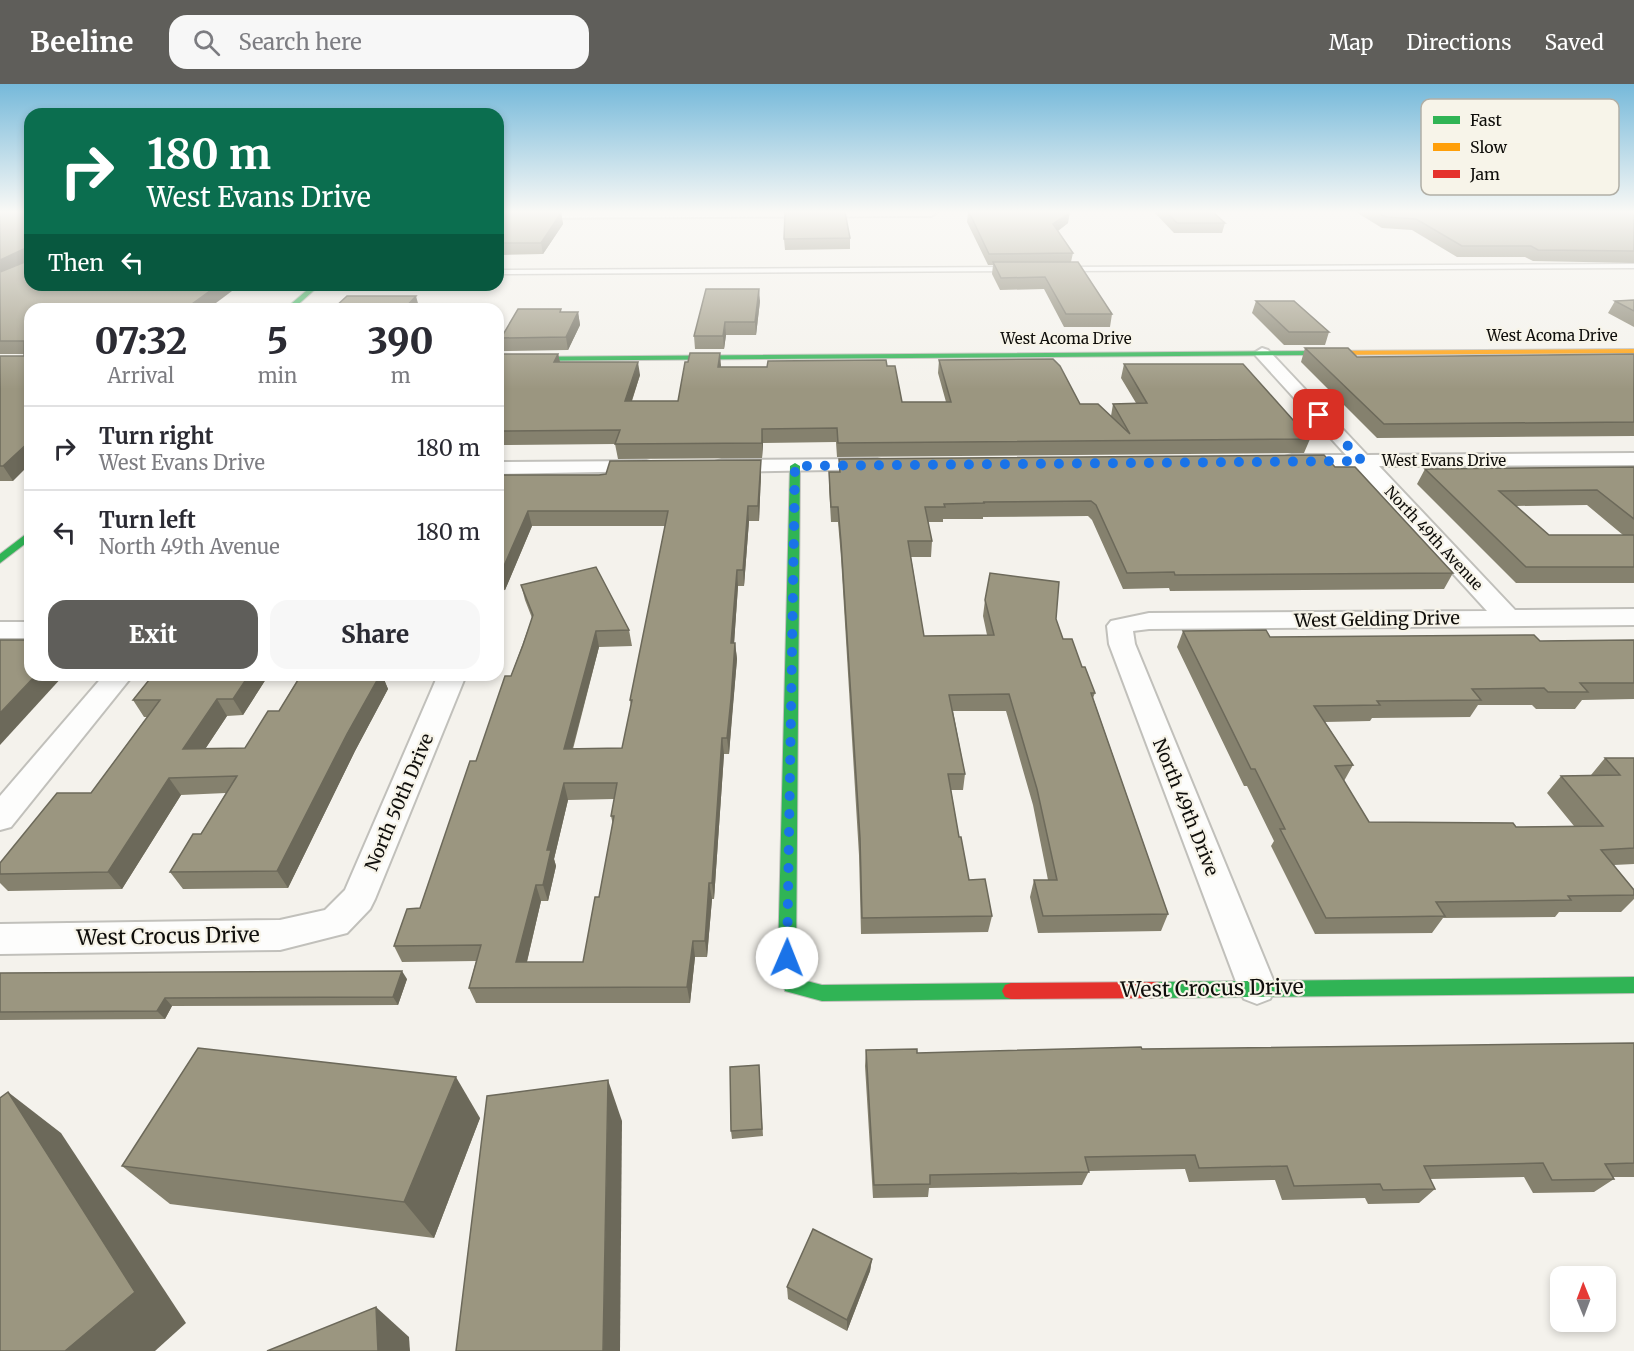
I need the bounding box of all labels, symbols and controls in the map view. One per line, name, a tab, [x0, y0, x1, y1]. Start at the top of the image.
search box	[169, 15, 589, 69]
text: Beeline	[30, 24, 133, 60]
icon: search	[190, 26, 223, 59]
text: Search here	[238, 28, 362, 56]
text: Map	[1329, 29, 1373, 56]
text: Directions	[1406, 29, 1511, 56]
text: Saved	[1544, 29, 1604, 56]
legend	[1421, 99, 1619, 195]
text: Fast	[1470, 110, 1503, 130]
text: 180 m	[147, 128, 271, 180]
icon: right	[48, 132, 126, 210]
text: Slow	[1470, 137, 1508, 157]
text: Jam	[1469, 164, 1500, 184]
text: West Evans Drive	[147, 180, 371, 214]
icon: left	[116, 246, 149, 279]
text: Then	[48, 249, 104, 277]
text: 07:32	[94, 319, 187, 364]
text: 5	[267, 319, 288, 364]
text: 390	[368, 319, 434, 364]
street label: West Acoma Drive	[1485, 326, 1618, 345]
street label: West Acoma Drive	[999, 329, 1132, 348]
text: Arrival	[107, 363, 174, 388]
text: min	[258, 363, 297, 388]
text: m	[391, 363, 411, 388]
pin	[1293, 389, 1344, 440]
icon: arrive	[1302, 398, 1335, 431]
text: Turn right	[99, 422, 213, 450]
icon: right	[48, 432, 81, 465]
text: 180 m	[416, 434, 480, 462]
text: West Evans Drive	[99, 450, 265, 475]
street label: West Evans Drive	[1381, 451, 1506, 470]
street label: North 49th Avenue	[1381, 482, 1487, 594]
text: Turn left	[99, 506, 196, 534]
icon: left	[48, 516, 81, 549]
text: 180 m	[416, 518, 480, 546]
text: North 49th Avenue	[99, 534, 280, 559]
button: Exit	[48, 600, 258, 669]
button: Share	[270, 600, 480, 669]
street label: West Gelding Drive	[1293, 606, 1460, 632]
street label: North 50th Drive	[360, 730, 438, 874]
street label: North 49th Drive	[1148, 735, 1224, 879]
street label: West Crocus Drive	[75, 921, 260, 951]
position arrow	[755, 926, 819, 990]
street label: West Crocus Drive	[1119, 973, 1304, 1003]
north arrow	[1550, 1266, 1616, 1332]
map controls	[1550, 1266, 1616, 1332]

